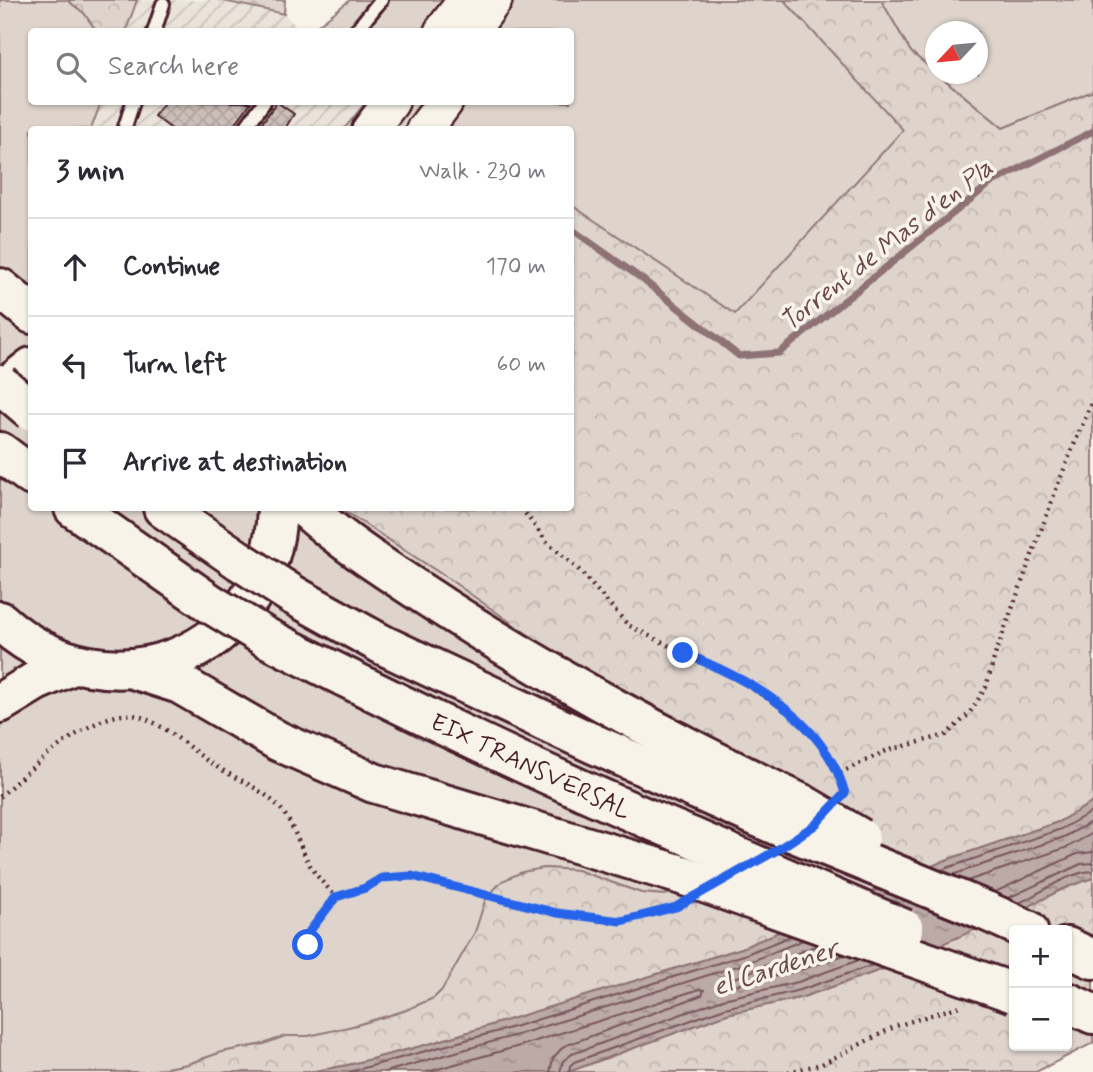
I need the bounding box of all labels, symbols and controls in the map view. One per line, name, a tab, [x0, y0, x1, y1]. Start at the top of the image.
north arrow	[925, 21, 988, 84]
search box	[28, 28, 574, 105]
icon: search	[52, 48, 90, 86]
text: Search here	[108, 50, 239, 84]
text: 3 min	[56, 152, 125, 191]
water label: Torrent de Mas d'en Pla	[774, 152, 1001, 340]
text: Walk · 230 m	[419, 157, 546, 187]
icon: ahead	[56, 248, 94, 286]
text: Continue	[123, 250, 220, 284]
text: 170 m	[486, 252, 546, 282]
icon: left	[56, 346, 94, 384]
text: Turn left	[123, 348, 227, 382]
text: 60 m	[497, 350, 546, 380]
icon: arrive	[56, 444, 94, 482]
text: Arrive at destination	[123, 446, 347, 480]
route end	[667, 637, 698, 668]
street label: EIX TRANSVERSAL	[425, 707, 636, 827]
map controls	[1009, 925, 1072, 1051]
button: +	[1009, 925, 1072, 988]
route start	[292, 929, 323, 960]
water label: el Cardener	[709, 932, 846, 1005]
button: −	[1009, 988, 1072, 1051]

